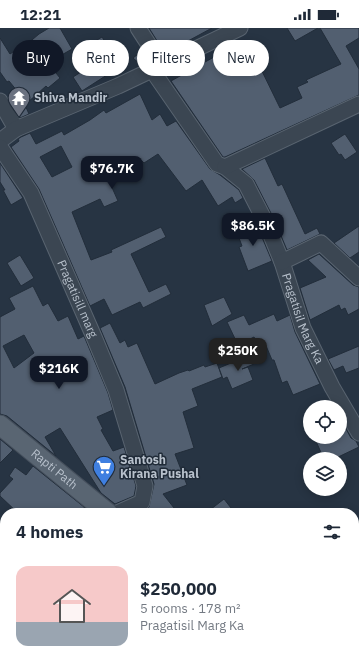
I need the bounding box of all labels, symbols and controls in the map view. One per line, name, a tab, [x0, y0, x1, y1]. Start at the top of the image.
text: 12:21	[20, 5, 61, 24]
chip: Buy	[12, 40, 64, 76]
chip: Rent	[72, 40, 129, 76]
chip: Filters	[137, 40, 205, 76]
chip: New	[213, 40, 269, 76]
temple icon: Shiva Mandir	[6, 85, 32, 118]
place label: Shiva Mandir	[34, 90, 108, 105]
pin: $76.7K	[79, 156, 145, 190]
text: $76.7K	[90, 160, 134, 177]
pin: $86.5K	[220, 213, 286, 247]
text: $86.5K	[231, 217, 275, 234]
street label: Pragatisill marg	[54, 257, 102, 340]
street label: Pragatisil Marg Ka	[279, 271, 328, 367]
pin: $250K	[210, 338, 266, 372]
text: $250K	[218, 342, 258, 359]
pin: $216K	[31, 356, 87, 390]
text: $216K	[39, 360, 79, 377]
map controls	[303, 400, 347, 496]
button: locate	[303, 400, 347, 444]
street label: Rapti Path	[28, 445, 81, 492]
place label: Santosh Kirana Pushal	[120, 452, 199, 481]
button: layers	[303, 452, 347, 496]
supermarket icon: Santosh Kirana Pushal	[91, 454, 117, 487]
text: 4 homes	[16, 521, 83, 543]
icon: filters	[321, 521, 343, 543]
text: $250,000	[140, 578, 217, 600]
icon: home	[48, 582, 96, 630]
text: 5 rooms · 178 m²	[140, 600, 241, 617]
text: Pragatisil Marg Ka	[140, 617, 244, 634]

